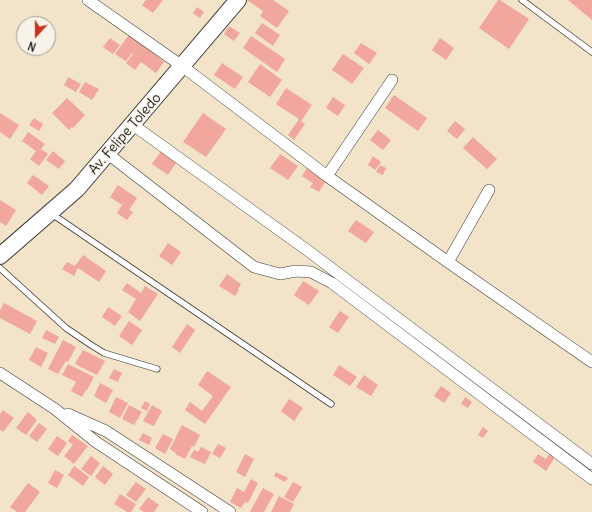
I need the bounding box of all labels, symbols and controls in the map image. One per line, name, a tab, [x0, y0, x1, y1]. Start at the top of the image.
north arrow	[16, 16, 56, 56]
text: N	[26, 38, 38, 54]
street label: Av. Felipe Toledo	[85, 90, 165, 178]

